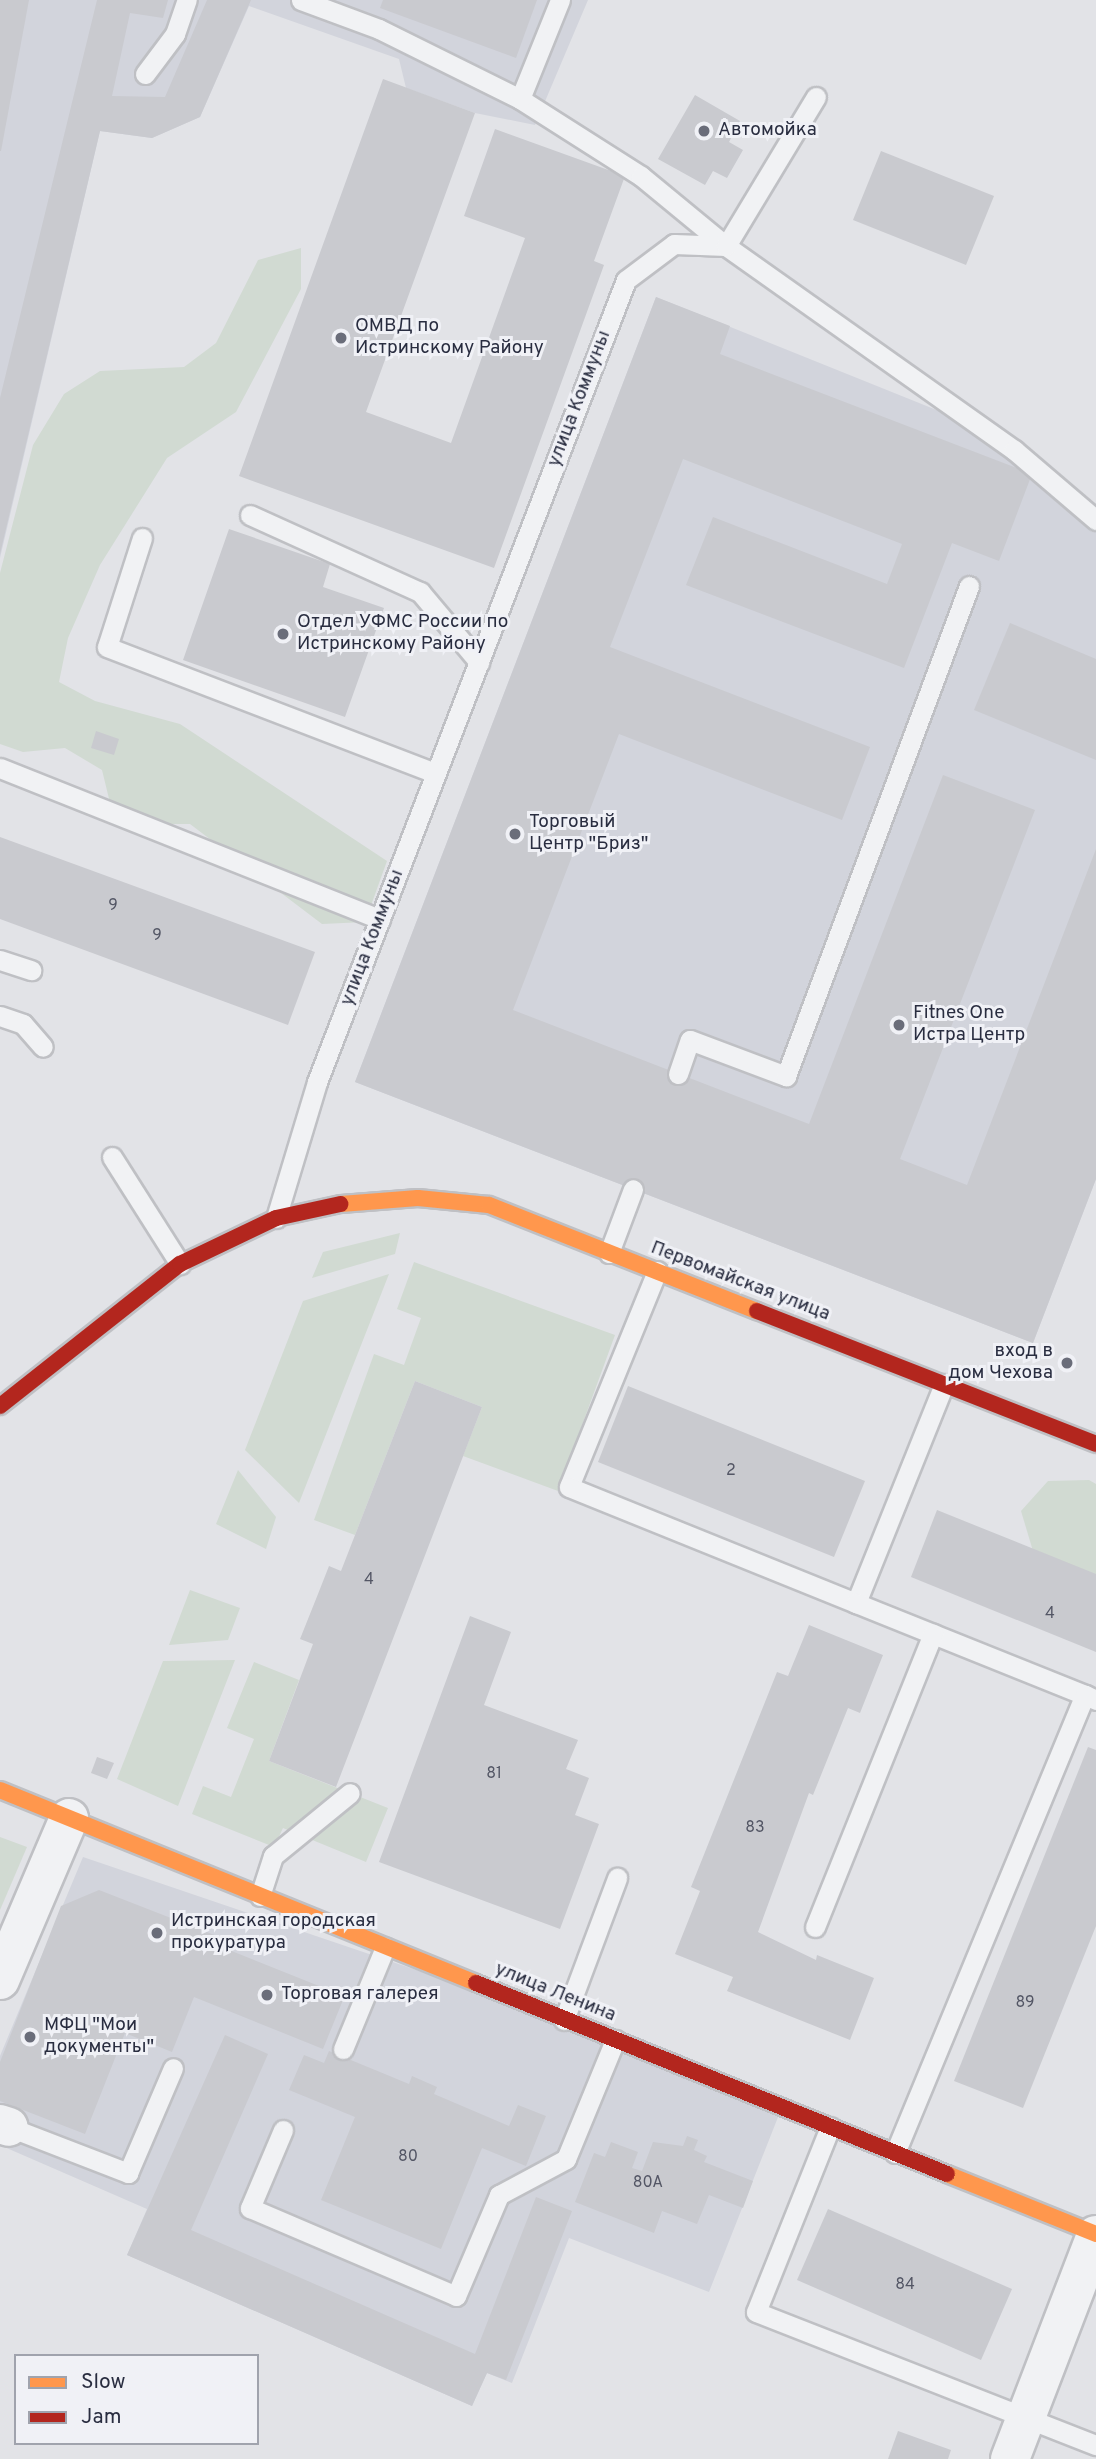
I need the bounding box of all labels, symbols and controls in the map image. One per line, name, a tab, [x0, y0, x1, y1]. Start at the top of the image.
place label: Автомойка	[718, 120, 817, 142]
marker: Автомойка	[696, 123, 712, 139]
place label: ОМВД по Истринскому Району	[355, 316, 544, 360]
street label: улица Коммуны	[544, 328, 616, 470]
marker: ОМВД по Истринскому Району	[333, 330, 349, 346]
place label: Отдел УФМС России по Истринскому Району	[297, 612, 508, 656]
marker: Отдел УФМС России по Истринскому Району	[275, 626, 291, 642]
place label: Торговый Центр "Бриз"	[529, 812, 648, 856]
marker: Торговый Центр "Бриз"	[507, 826, 523, 842]
street label: улица Коммуны	[337, 867, 409, 1009]
house number: 9	[108, 896, 118, 916]
house number: 9	[152, 926, 162, 946]
place label: Fitnes One Истра Центр	[913, 1003, 1025, 1047]
marker: Fitnes One Истра Центр	[891, 1017, 907, 1033]
street label: Первомайская улица	[647, 1237, 833, 1327]
place label: вход в дом Чехова	[948, 1341, 1053, 1385]
marker: вход в дом Чехова	[1059, 1355, 1075, 1371]
house number: 2	[726, 1461, 736, 1481]
house number: 4	[364, 1570, 374, 1590]
house number: 4	[1045, 1604, 1055, 1624]
house number: 81	[486, 1764, 502, 1784]
house number: 83	[745, 1818, 765, 1838]
place label: Истринская городская прокуратура	[171, 1911, 376, 1955]
marker: Истринская городская прокуратура	[149, 1925, 165, 1941]
street label: улица Ленина	[491, 1958, 619, 2028]
place label: Торговая галерея	[281, 1984, 439, 2006]
marker: Торговая галерея	[259, 1987, 275, 2003]
house number: 89	[1015, 1993, 1035, 2013]
place label: МФЦ "Мои документы"	[44, 2015, 154, 2059]
marker: МФЦ "Мои документы"	[22, 2029, 38, 2045]
house number: 80	[398, 2147, 418, 2167]
house number: 80А	[633, 2173, 663, 2193]
house number: 84	[895, 2275, 915, 2295]
legend	[14, 2354, 259, 2445]
text: Slow	[81, 2369, 126, 2396]
text: Jam	[81, 2404, 122, 2431]

